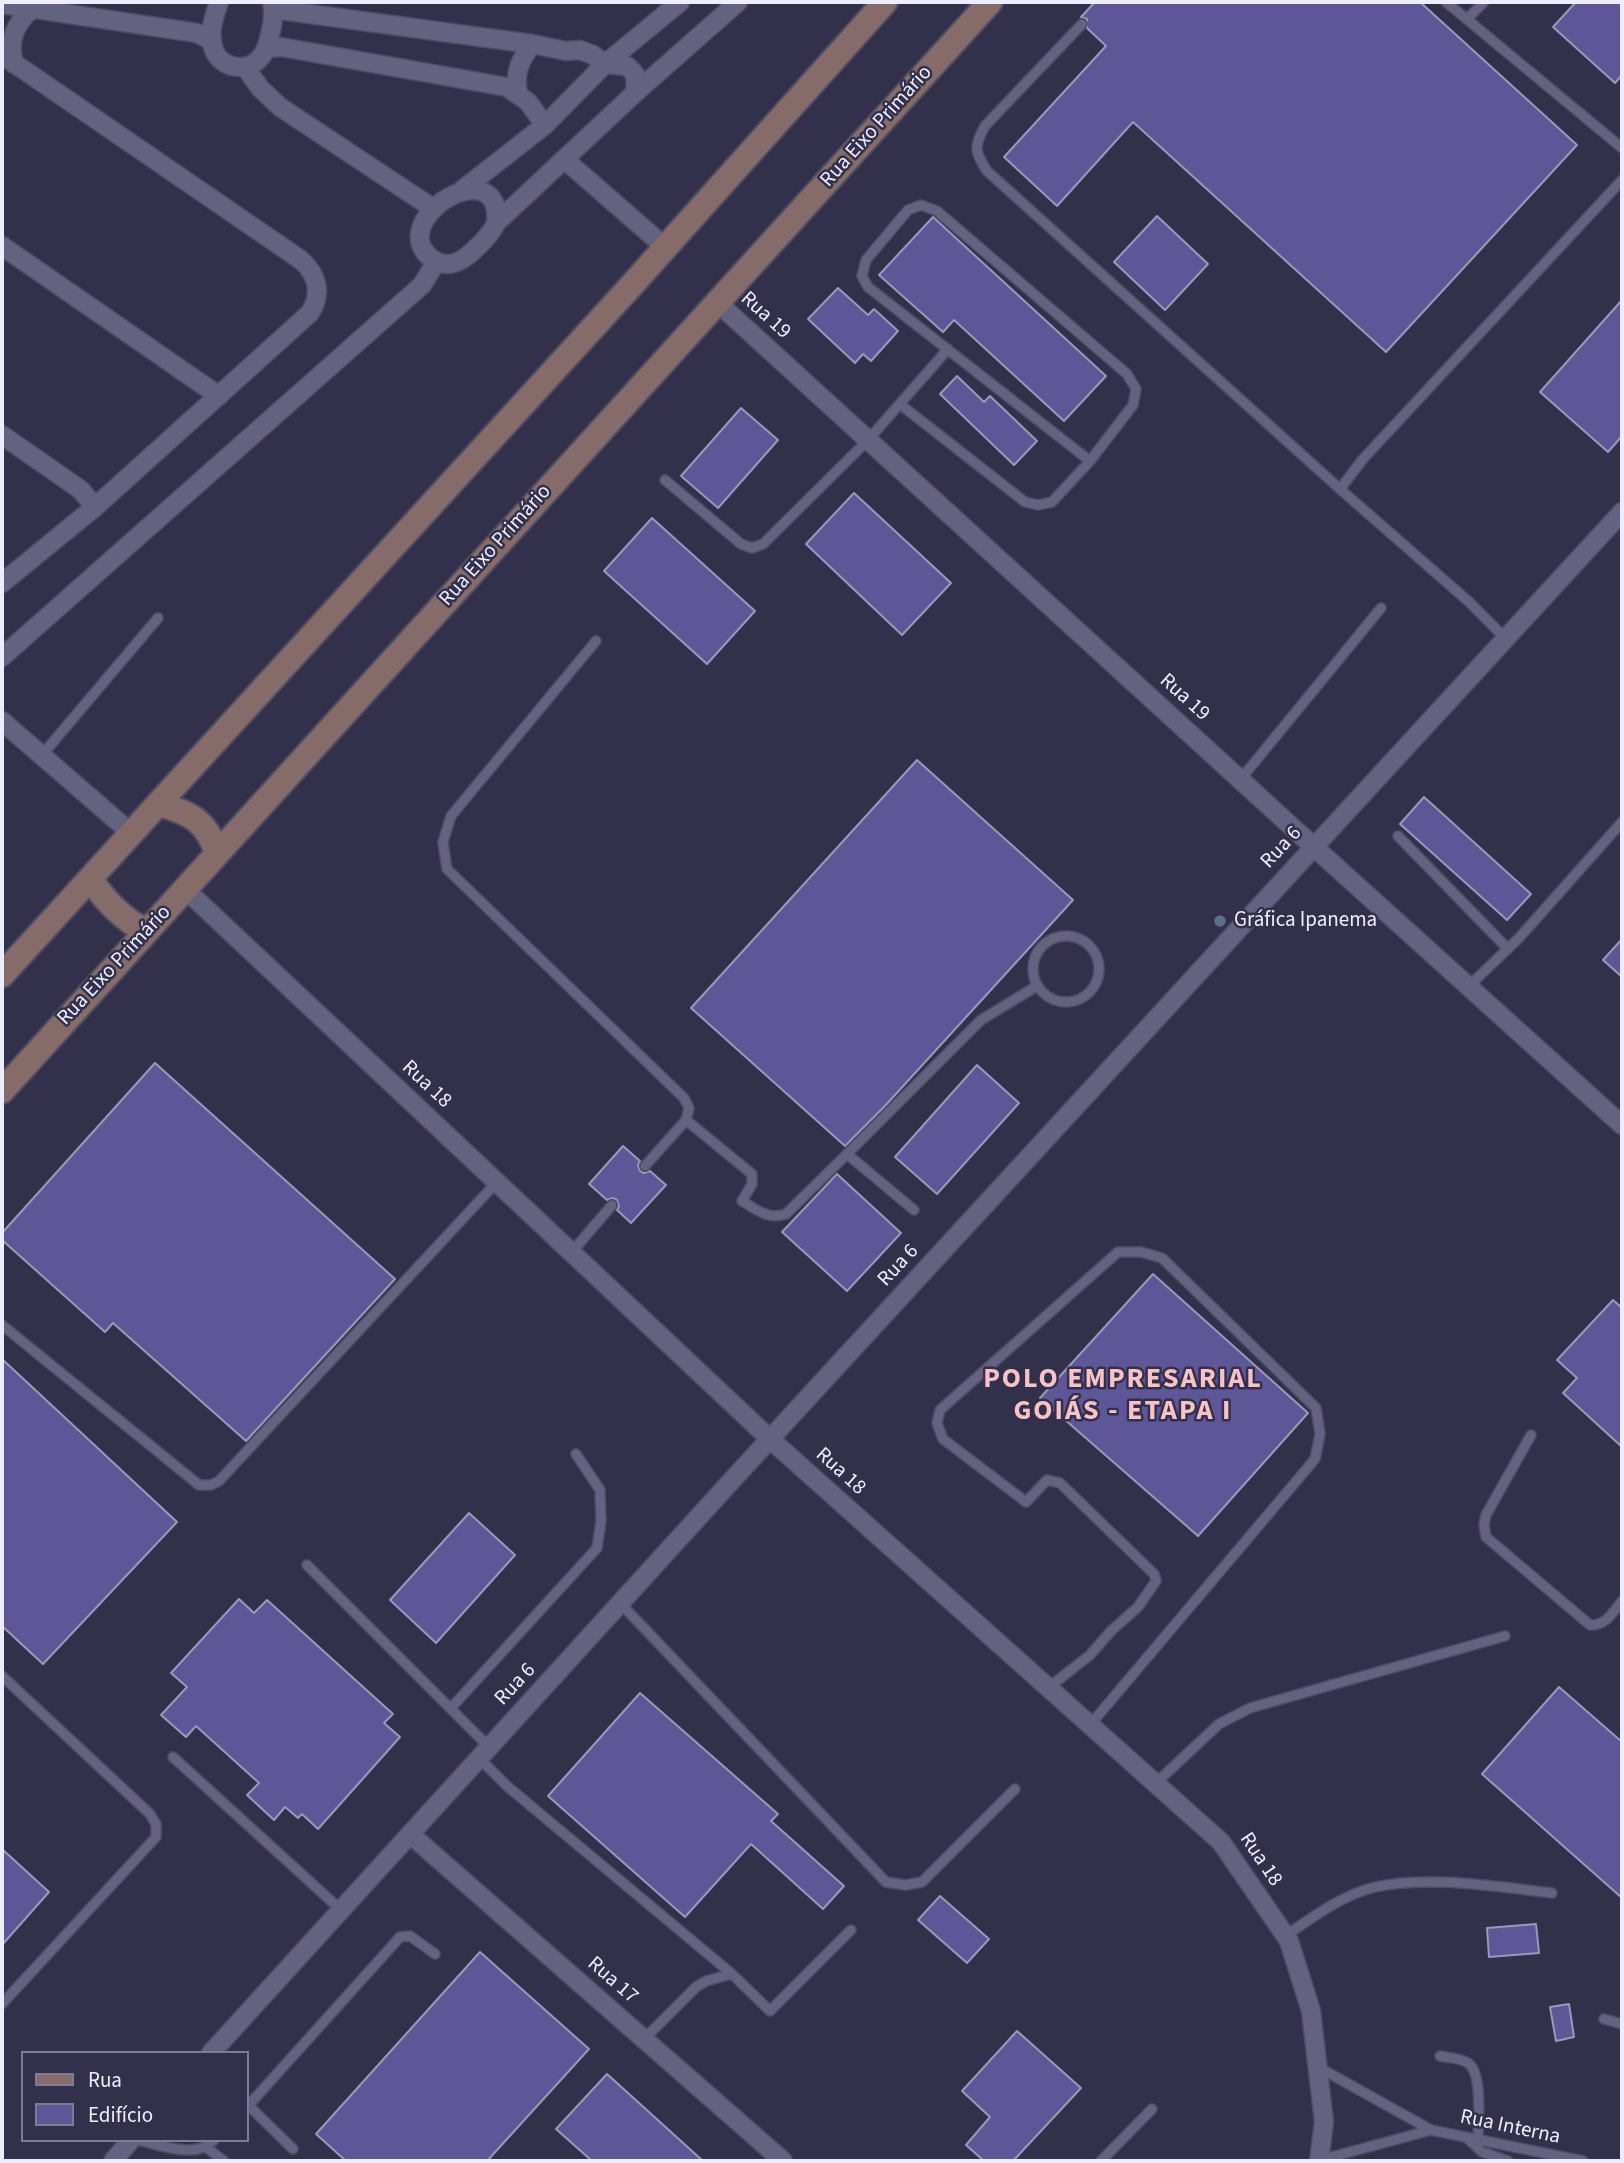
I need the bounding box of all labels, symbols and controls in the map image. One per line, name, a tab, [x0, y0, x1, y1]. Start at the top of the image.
street label: Rua Eixo Primário	[816, 61, 938, 193]
street label: Rua 19	[735, 287, 795, 345]
street label: Rua Eixo Primário	[435, 480, 557, 612]
street label: Rua 19	[1154, 669, 1214, 727]
street label: Rua 6	[1256, 822, 1308, 874]
street label: Rua Eixo Primário	[53, 901, 177, 1031]
place label: Gráfica Ipanema	[1234, 908, 1377, 934]
marker: Gráfica Ipanema	[1212, 913, 1228, 929]
street label: Rua 18	[396, 1056, 456, 1114]
street label: Rua 6	[873, 1240, 925, 1292]
district label: POLO EMPRESARIAL GOIÁS - ETAPA I	[985, 1364, 1261, 1430]
street label: Rua 18	[810, 1443, 870, 1501]
street label: Rua 6	[490, 1659, 542, 1711]
street label: Rua 18	[1233, 1828, 1287, 1892]
street label: Rua 17	[581, 1952, 643, 2010]
legend	[21, 2051, 248, 2142]
text: Rua	[88, 2065, 122, 2095]
text: Edifício	[88, 2100, 153, 2130]
street label: Rua Interna	[1458, 2105, 1562, 2151]

